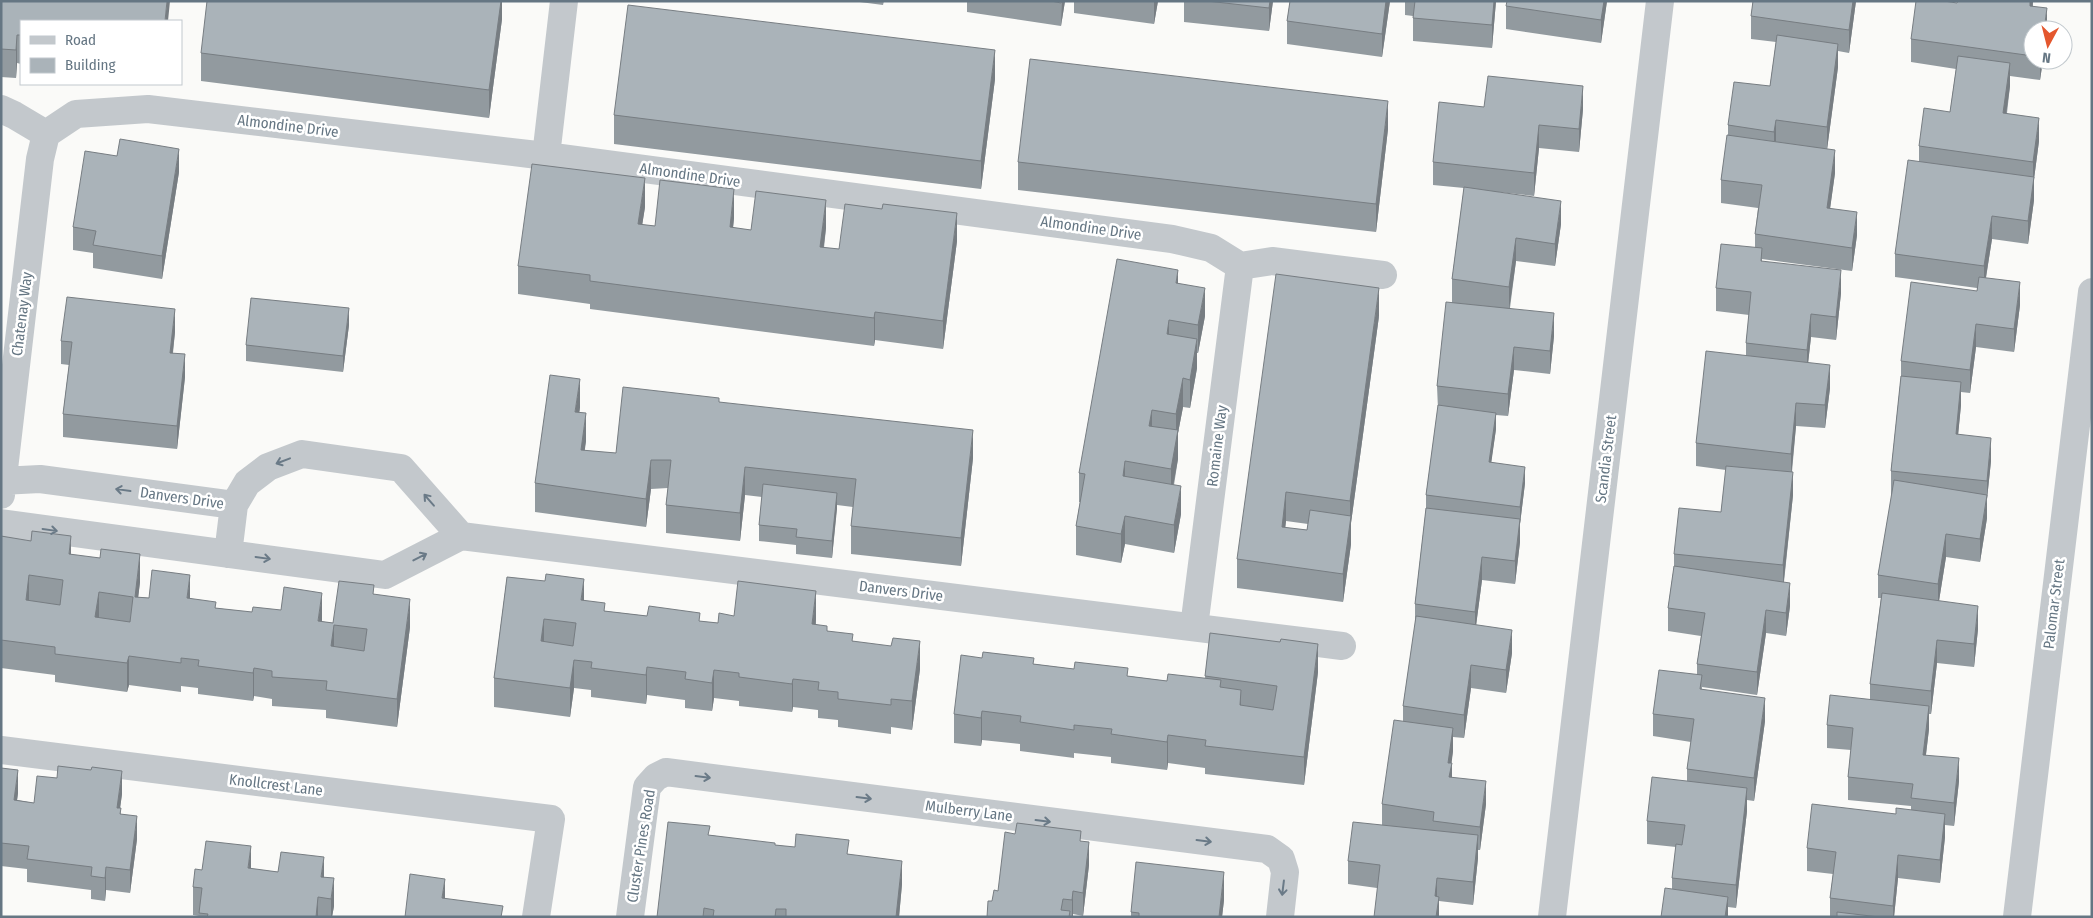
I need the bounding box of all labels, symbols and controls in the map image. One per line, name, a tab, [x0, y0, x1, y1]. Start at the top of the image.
legend	[20, 20, 182, 85]
north arrow	[2023, 20, 2073, 70]
text: Road	[65, 31, 96, 49]
text: N	[2041, 48, 2052, 66]
text: Building	[65, 56, 116, 74]
street label: Almondine Drive	[236, 111, 340, 141]
street label: Almondine Drive	[638, 159, 742, 191]
street label: Almondine Drive	[1039, 212, 1143, 244]
street label: Chatenay Way	[8, 271, 36, 357]
street label: Romaine Way	[1203, 404, 1231, 488]
street label: Scandia Street	[1592, 414, 1620, 504]
one-way arrow	[276, 457, 291, 466]
street label: Danvers Drive	[139, 483, 225, 513]
one-way arrow	[116, 485, 132, 495]
one-way arrow	[423, 493, 435, 506]
one-way arrow	[41, 525, 57, 535]
one-way arrow	[412, 552, 427, 561]
one-way arrow	[254, 554, 270, 564]
street label: Palomar Street	[2040, 558, 2068, 650]
street label: Danvers Drive	[858, 577, 944, 605]
street label: Knollcrest Lane	[228, 770, 324, 800]
one-way arrow	[695, 772, 711, 782]
street label: Cluster Pines Road	[623, 788, 659, 904]
one-way arrow	[856, 793, 872, 803]
street label: Mulberry Lane	[924, 797, 1014, 825]
one-way arrow	[1035, 816, 1051, 826]
one-way arrow	[1196, 837, 1212, 847]
one-way arrow	[1278, 879, 1288, 895]

